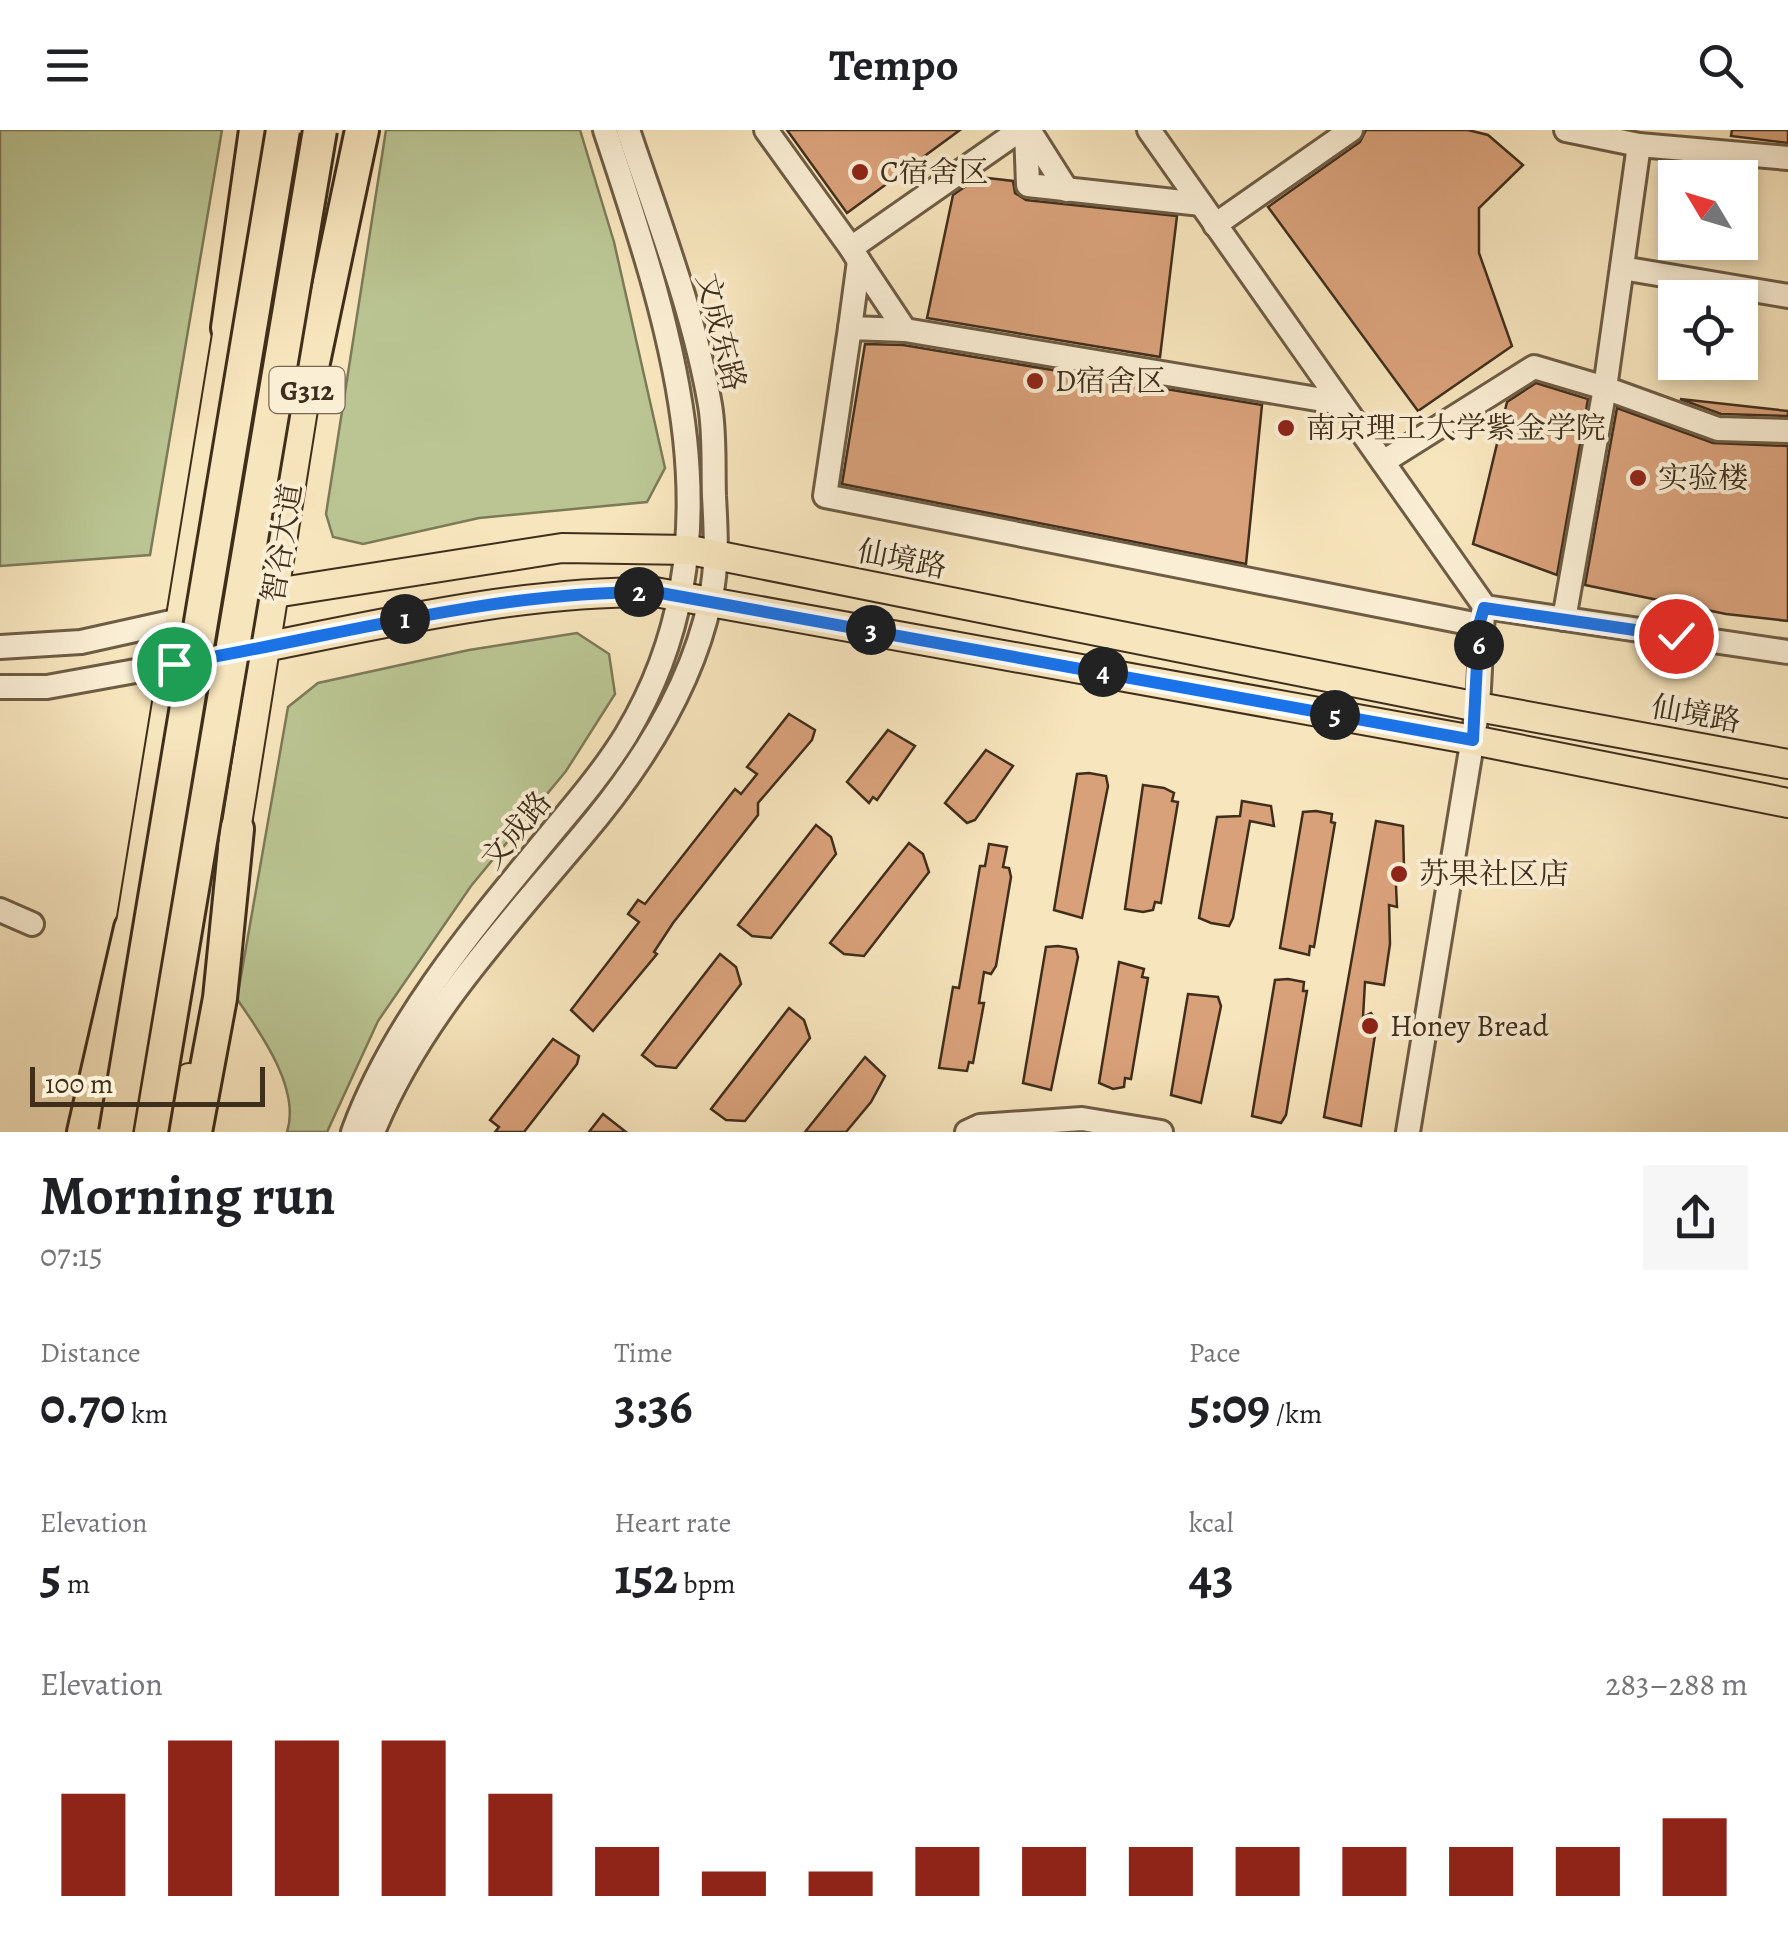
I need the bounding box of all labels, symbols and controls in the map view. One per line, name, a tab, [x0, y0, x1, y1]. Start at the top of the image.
text: Tempo	[829, 34, 959, 96]
icon: menu	[40, 38, 95, 93]
icon: search	[1693, 38, 1748, 93]
place label: C宿舍区	[880, 152, 989, 192]
north arrow	[1658, 160, 1758, 260]
map controls	[1658, 160, 1758, 380]
marker: C宿舍区	[849, 161, 871, 183]
street label: 文成东路	[687, 269, 755, 395]
button: locate	[1658, 280, 1758, 380]
place label: D宿舍区	[1055, 361, 1166, 401]
road number: G312	[270, 367, 344, 413]
marker: D宿舍区	[1024, 370, 1046, 392]
place label: 南京理工大学紫金学院	[1306, 408, 1606, 448]
marker: 南京理工大学紫金学院	[1275, 417, 1297, 439]
place label: 实验楼	[1658, 458, 1748, 498]
marker: 实验楼	[1627, 467, 1649, 489]
street label: 智谷大道	[253, 481, 311, 605]
street label: 仙境路	[854, 531, 950, 587]
pin: 2	[614, 567, 664, 617]
text: 2	[632, 573, 646, 611]
pin: 1	[380, 594, 430, 644]
pin	[1634, 594, 1719, 679]
text: 1	[400, 600, 410, 638]
pin: 3	[846, 605, 896, 655]
icon: check	[1649, 609, 1704, 664]
text: 3	[865, 611, 877, 649]
pin: 6	[1454, 620, 1504, 670]
pin	[132, 622, 217, 707]
text: 6	[1472, 626, 1486, 664]
icon: arrive	[147, 637, 202, 692]
pin: 4	[1078, 647, 1128, 697]
text: 4	[1096, 653, 1110, 691]
street label: 仙境路	[1648, 686, 1744, 742]
pin: 5	[1310, 690, 1360, 740]
text: 5	[1329, 696, 1341, 734]
street label: 文成路	[472, 783, 560, 877]
place label: 苏果社区店	[1419, 854, 1569, 894]
marker: 苏果社区店	[1388, 863, 1410, 885]
place label: Honey Bread	[1390, 1006, 1549, 1046]
marker: Honey Bread	[1359, 1015, 1381, 1037]
scale bar	[30, 1062, 265, 1106]
text: 100 m	[45, 1065, 113, 1103]
text: Morning run	[40, 1158, 335, 1233]
button: share	[1643, 1165, 1748, 1270]
text: 07:15	[40, 1233, 103, 1277]
text: Distance	[40, 1334, 140, 1372]
text: Time	[614, 1334, 673, 1372]
text: Pace	[1189, 1334, 1241, 1372]
text: 0.70	[40, 1372, 125, 1440]
text: 3:36	[614, 1372, 693, 1440]
text: 5:09	[1189, 1372, 1270, 1440]
text: km	[125, 1395, 168, 1433]
text: /km	[1270, 1395, 1322, 1433]
text: Elevation	[40, 1504, 147, 1542]
text: Heart rate	[614, 1504, 731, 1542]
text: kcal	[1189, 1504, 1234, 1542]
text: 5	[40, 1542, 61, 1610]
text: 152	[614, 1542, 678, 1610]
text: 43	[1189, 1542, 1234, 1610]
text: m	[61, 1565, 90, 1603]
text: bpm	[678, 1565, 736, 1603]
text: Elevation	[40, 1662, 163, 1706]
text: 283–288 m	[1605, 1662, 1748, 1706]

